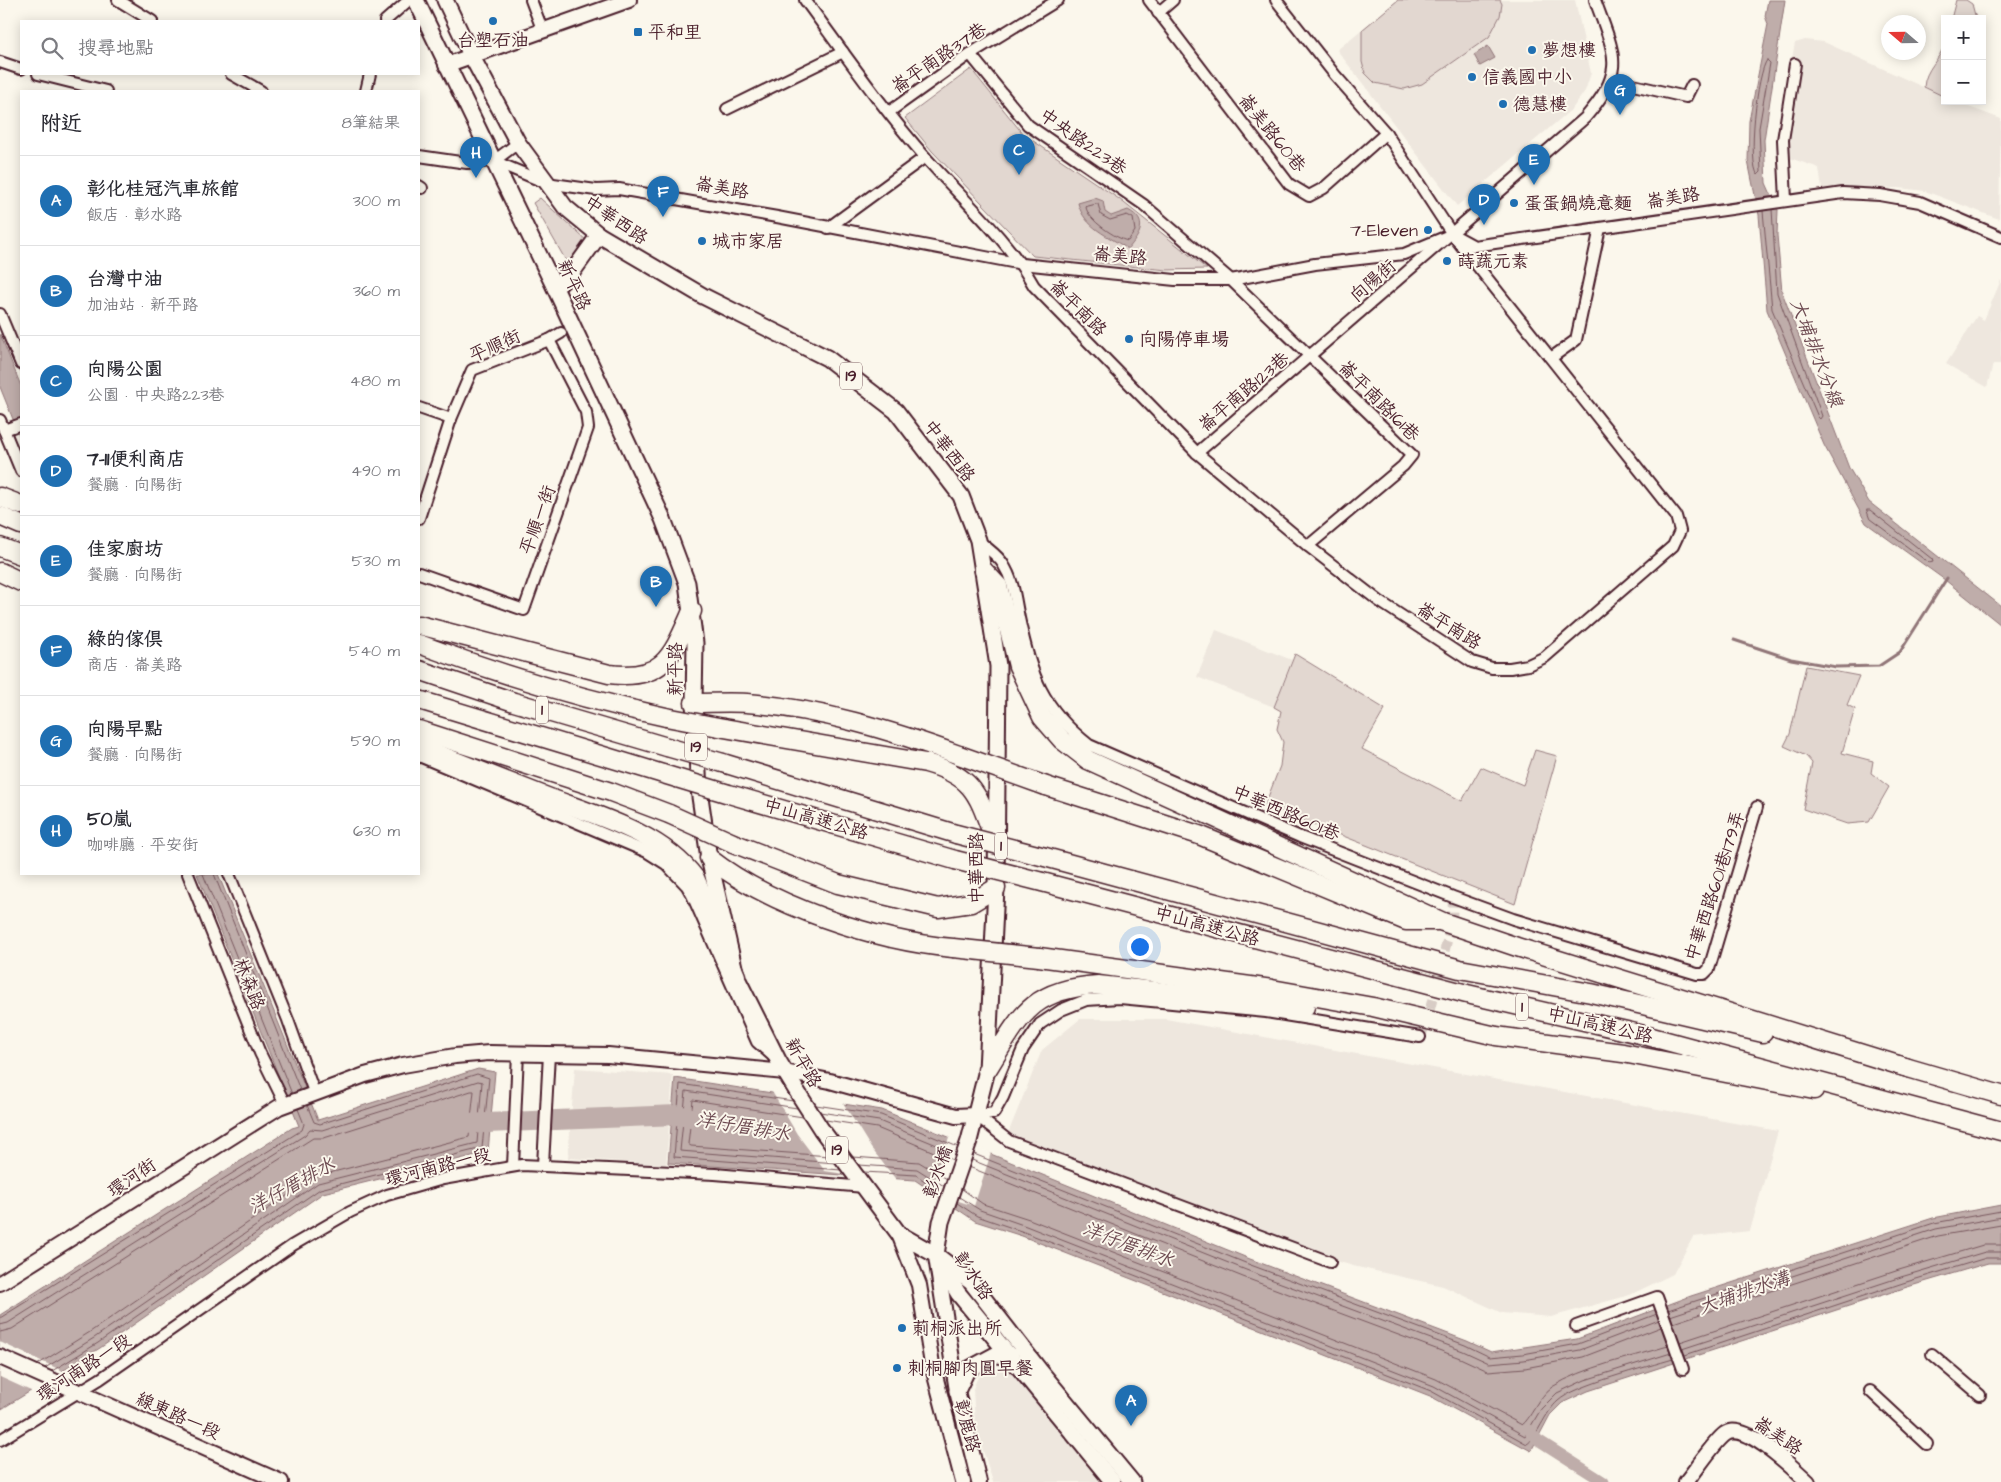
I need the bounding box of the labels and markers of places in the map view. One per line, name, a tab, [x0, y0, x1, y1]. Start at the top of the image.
marker: 台塑石油	[487, 15, 499, 27]
place label: 平和里	[648, 20, 702, 45]
marker: 平和里	[632, 26, 644, 38]
place label: 台塑石油	[457, 28, 529, 53]
place label: 夢想樓	[1542, 38, 1596, 63]
marker: 夢想樓	[1526, 44, 1538, 56]
place label: 信義國中小	[1482, 65, 1572, 90]
marker: 信義國中小	[1466, 71, 1478, 83]
pin: G	[1604, 74, 1636, 115]
place label: 德慧樓	[1513, 92, 1567, 117]
marker: 德慧樓	[1497, 98, 1509, 110]
pin: C	[1003, 134, 1035, 175]
pin: H	[460, 137, 492, 178]
pin: E	[1518, 144, 1550, 185]
pin: F	[647, 176, 679, 217]
pin: D	[1468, 184, 1500, 225]
place label: 蛋蛋鍋燒意麵	[1524, 191, 1632, 216]
marker: 蛋蛋鍋燒意麵	[1508, 197, 1520, 209]
place label: 7-Eleven	[1350, 218, 1418, 243]
marker: 7-Eleven	[1422, 224, 1434, 236]
place label: 城市家居	[712, 229, 784, 254]
marker: 城市家居	[696, 235, 708, 247]
place label: 蒔蔬元素	[1457, 249, 1529, 274]
marker: 蒔蔬元素	[1441, 255, 1453, 267]
place label: 向陽停車場	[1139, 327, 1229, 352]
marker: 向陽停車場	[1123, 333, 1135, 345]
pin: B	[640, 566, 672, 607]
place label: 莿桐派出所	[912, 1316, 1002, 1341]
marker: 莿桐派出所	[896, 1322, 908, 1334]
place label: 刺桐腳肉圓早餐	[907, 1356, 1033, 1381]
marker: 刺桐腳肉圓早餐	[891, 1362, 903, 1374]
pin: A	[1115, 1385, 1147, 1426]

